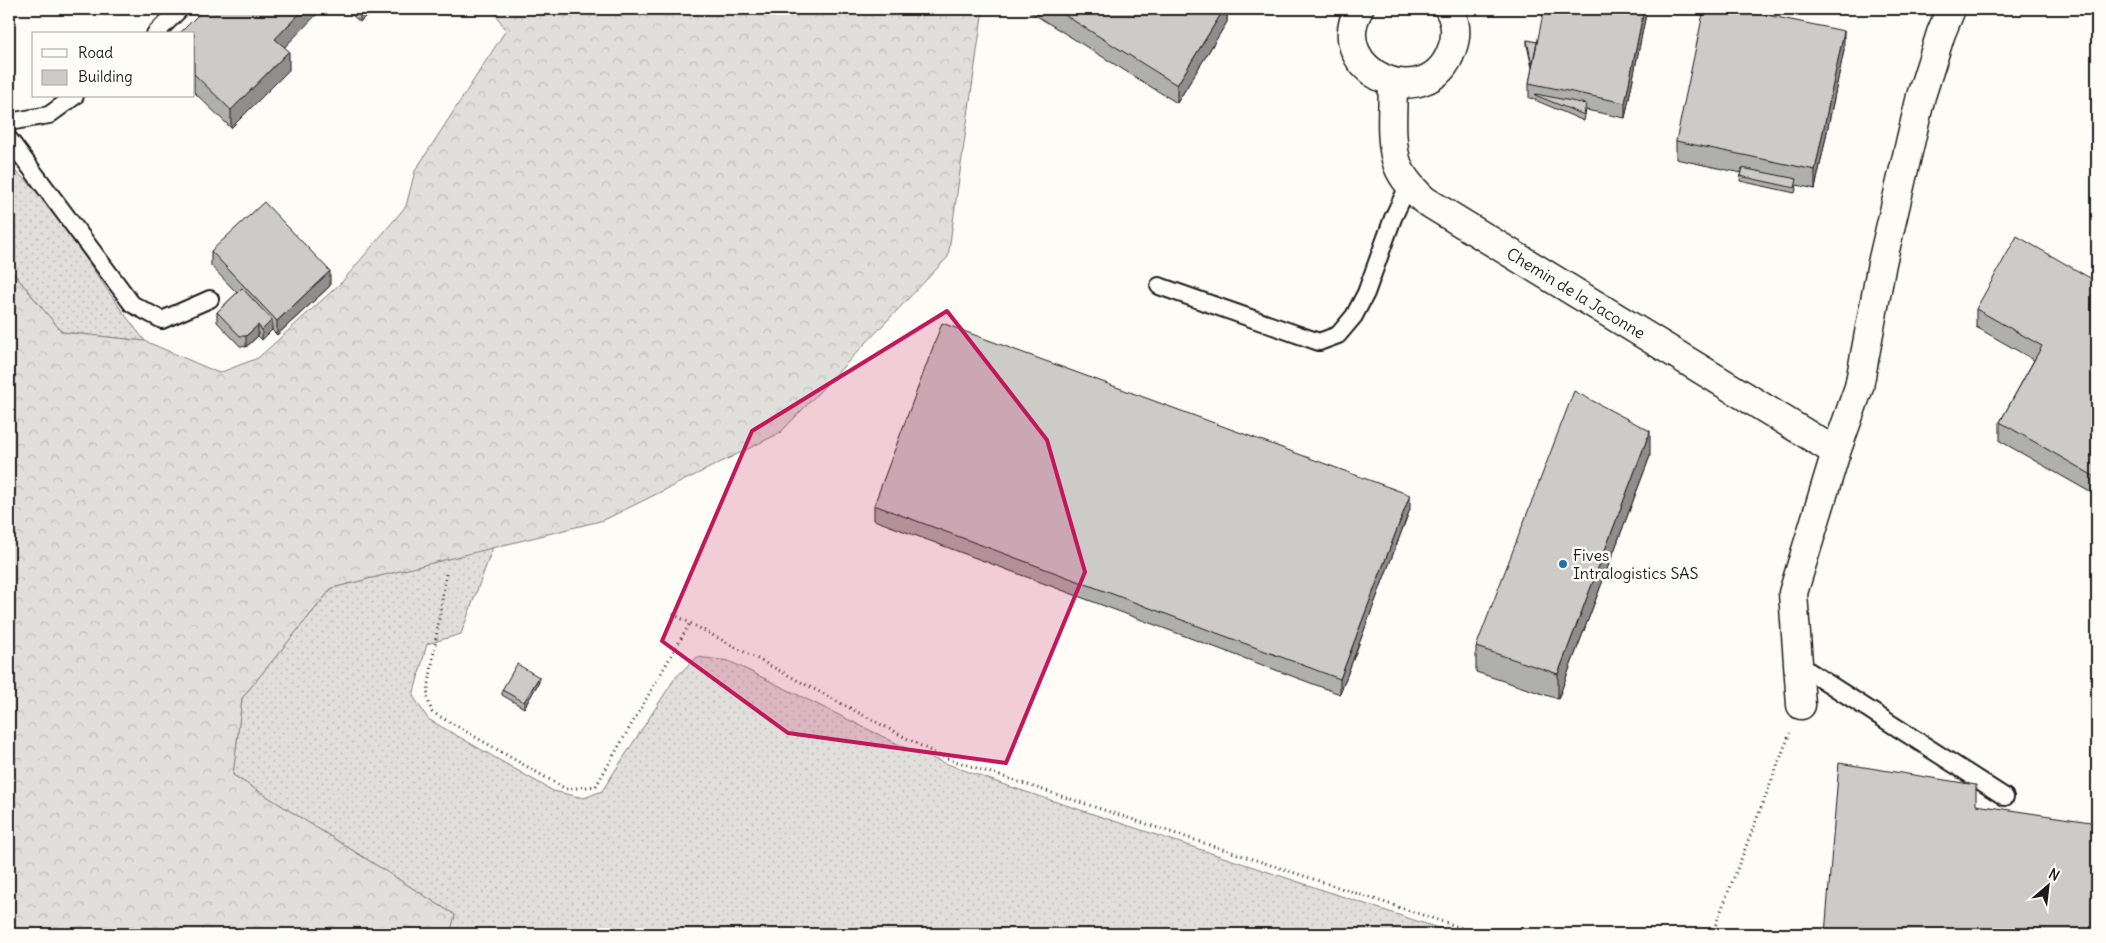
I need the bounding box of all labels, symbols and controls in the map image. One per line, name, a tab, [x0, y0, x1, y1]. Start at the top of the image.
legend	[32, 32, 195, 98]
text: Road	[78, 43, 113, 62]
text: Building	[78, 67, 133, 86]
street label: Chemin de la Jaconne	[1503, 243, 1649, 343]
place label: Fives Intralogistics SAS	[1573, 545, 1699, 583]
marker: Fives Intralogistics SAS	[1557, 558, 1569, 570]
north arrow	[2024, 860, 2074, 910]
text: N	[2046, 864, 2063, 885]

